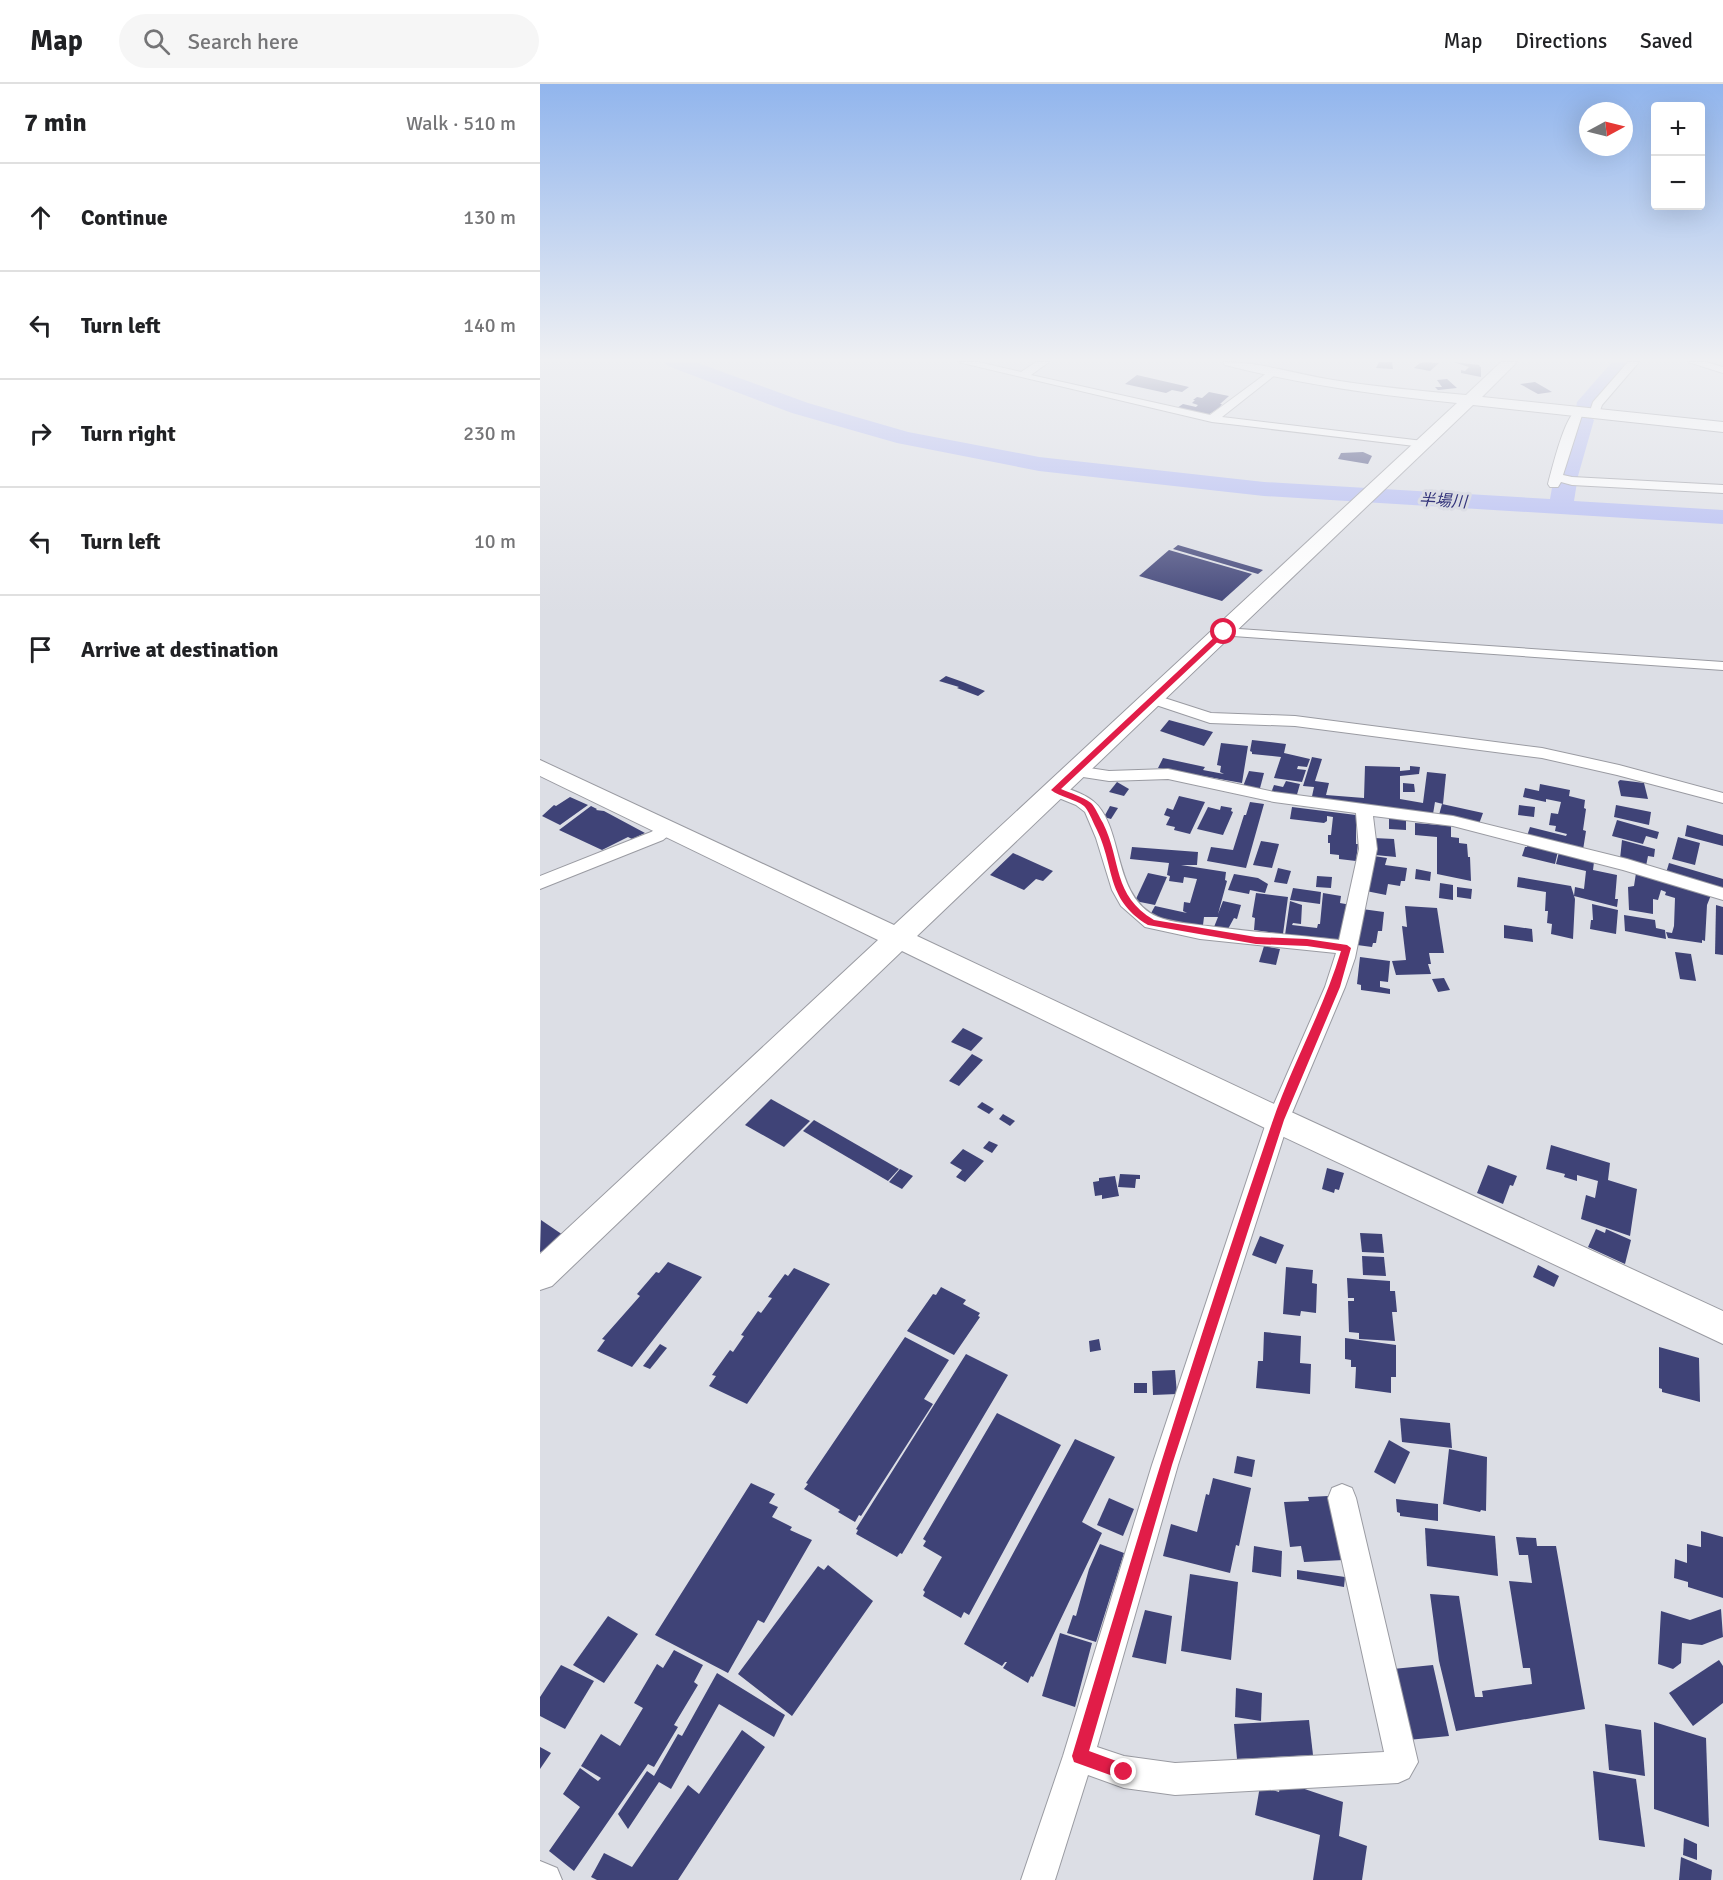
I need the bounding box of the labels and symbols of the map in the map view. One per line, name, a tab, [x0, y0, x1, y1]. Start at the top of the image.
north arrow	[1579, 102, 1633, 156]
water label: 半場川	[1418, 490, 1469, 512]
route start	[1210, 618, 1236, 644]
route end	[1110, 1758, 1136, 1784]

